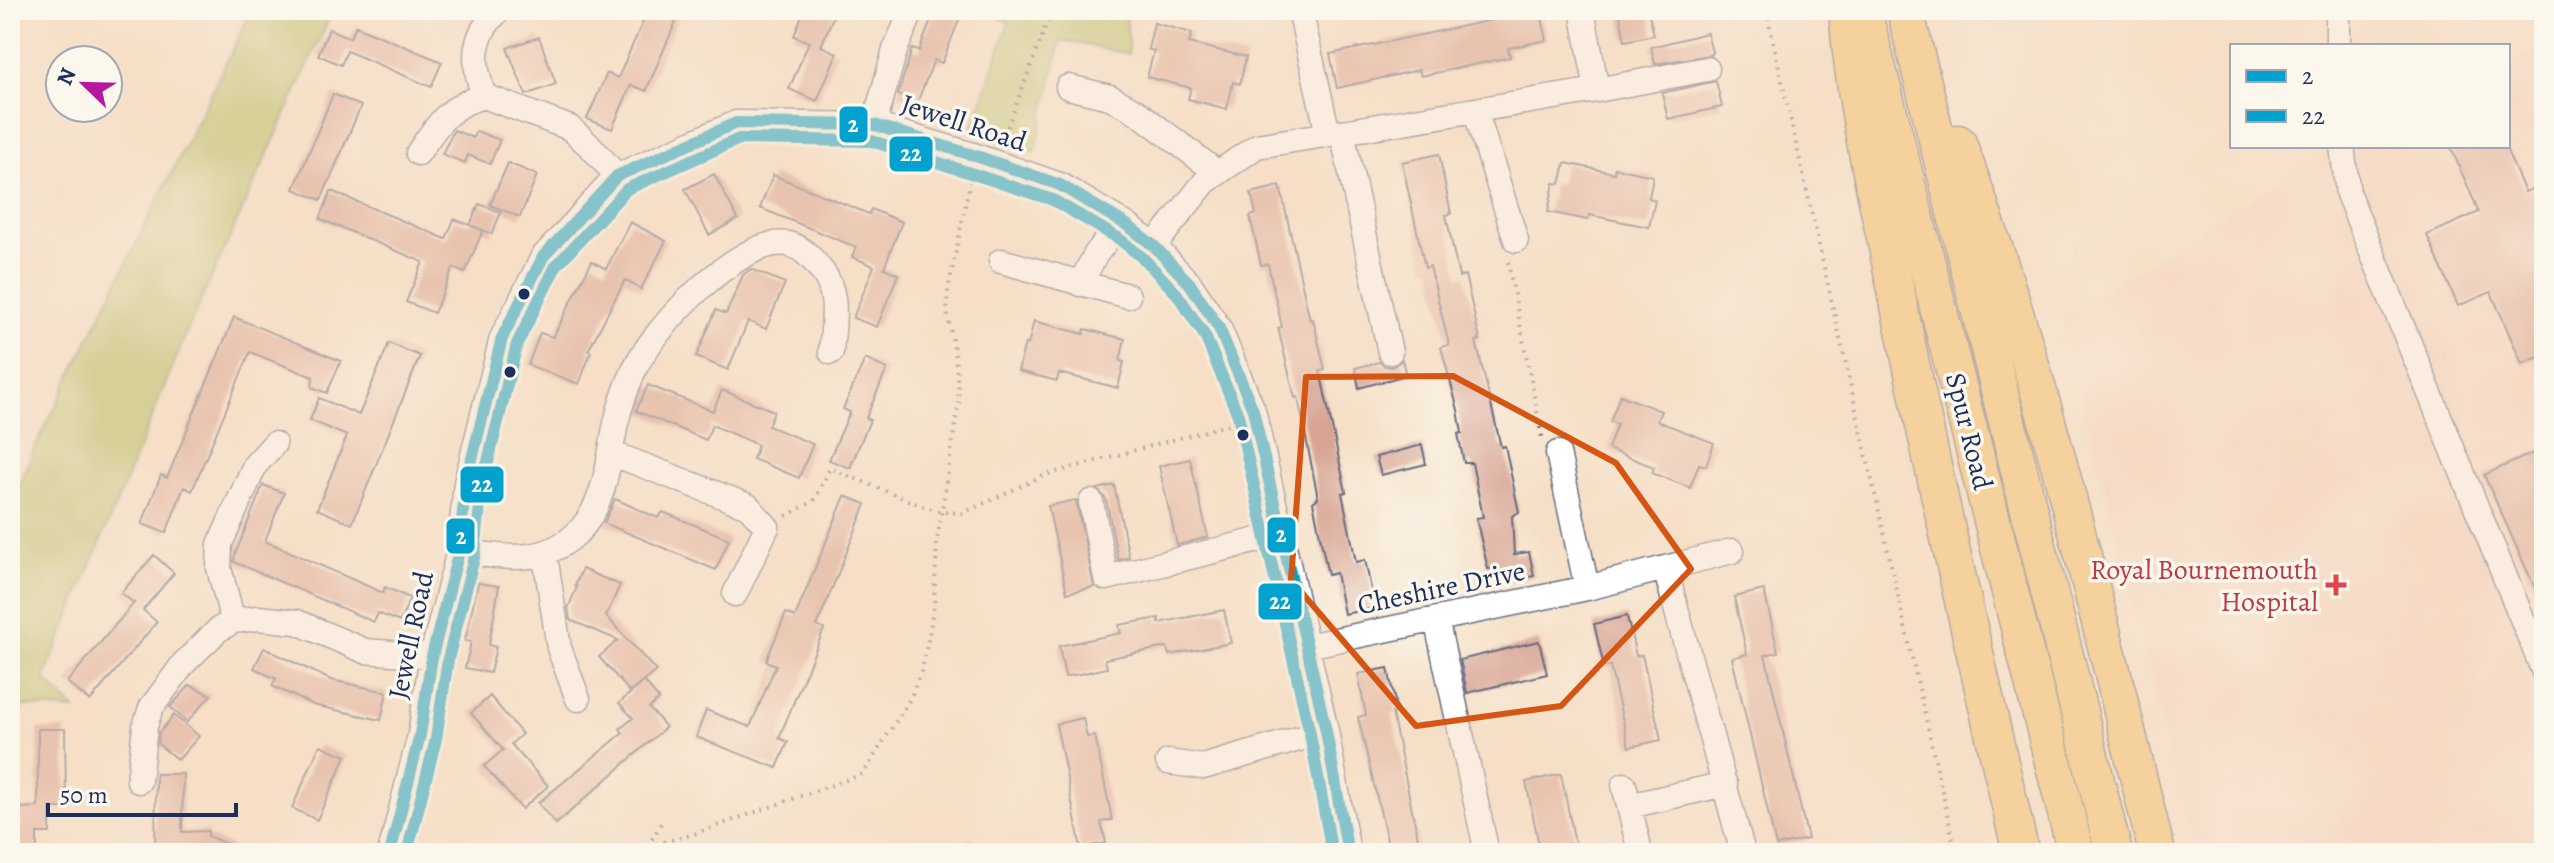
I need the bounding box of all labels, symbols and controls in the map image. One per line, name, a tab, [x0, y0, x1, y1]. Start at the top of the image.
north arrow	[44, 44, 124, 124]
legend	[2230, 44, 2510, 148]
text: 2	[2302, 60, 2313, 92]
text: N	[50, 63, 83, 90]
street label: Jewell Road	[896, 85, 1032, 161]
text: 22	[2302, 100, 2325, 132]
line badge: 2	[838, 105, 869, 144]
text: 2	[848, 110, 859, 140]
line badge: 22	[888, 135, 934, 173]
text: 22	[900, 139, 922, 169]
unlabelled marker	[516, 286, 532, 302]
unlabelled marker	[502, 364, 518, 380]
street label: Spur Road	[1936, 369, 2002, 495]
unlabelled marker	[1235, 427, 1251, 443]
line badge: 22	[459, 465, 505, 504]
text: 22	[471, 470, 493, 500]
line badge: 2	[1266, 516, 1297, 554]
line badge: 2	[445, 517, 476, 555]
text: 2	[1276, 520, 1287, 550]
text: 2	[456, 522, 467, 552]
place label: Royal Bournemouth Hospital	[2090, 551, 2318, 621]
street label: Cheshire Drive	[1354, 552, 1529, 624]
street label: Jewell Road	[379, 567, 443, 703]
marker: Royal Bournemouth Hospital	[2325, 574, 2347, 596]
line badge: 22	[1257, 582, 1303, 621]
text: 22	[1269, 587, 1291, 617]
scale bar	[48, 767, 236, 817]
text: 50 m	[60, 779, 108, 811]

